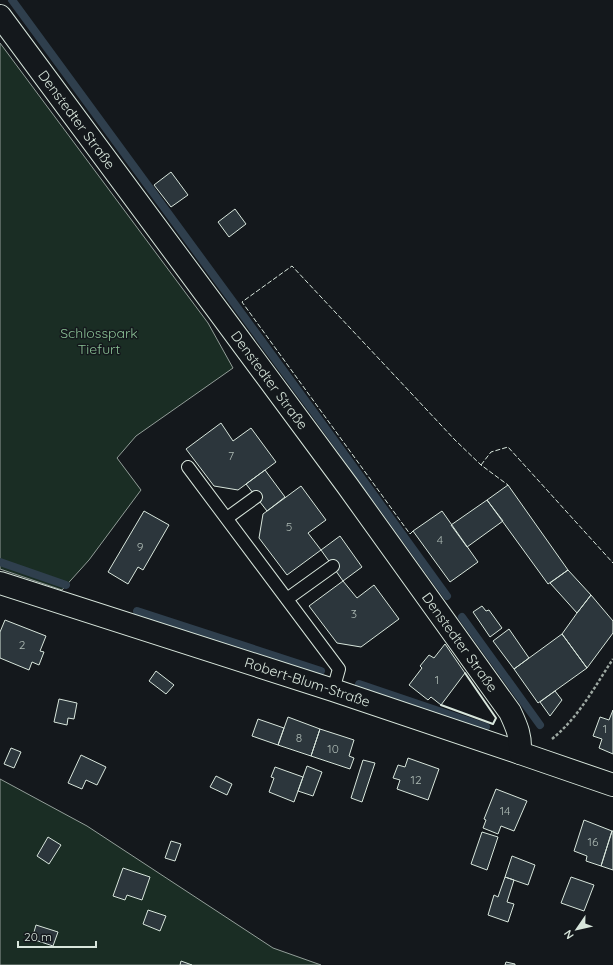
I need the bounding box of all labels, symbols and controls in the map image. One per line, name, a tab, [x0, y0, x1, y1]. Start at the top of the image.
street label: Denstedter Straße	[34, 67, 119, 173]
park label: Schlosspark Tiefurt	[60, 324, 138, 358]
street label: Denstedter Straße	[227, 327, 312, 433]
house number: 7	[228, 448, 234, 463]
house number: 5	[286, 519, 292, 534]
house number: 4	[437, 532, 443, 547]
house number: 9	[137, 539, 144, 554]
street label: Denstedter Straße	[418, 589, 502, 696]
house number: 3	[351, 606, 357, 621]
house number: 2	[19, 637, 26, 652]
street label: Robert-Blum-Straße	[242, 653, 373, 711]
house number: 1	[435, 672, 439, 687]
house number: 1	[603, 721, 607, 736]
house number: 8	[296, 730, 302, 745]
house number: 10	[327, 741, 339, 756]
house number: 12	[410, 772, 422, 787]
house number: 14	[500, 803, 510, 818]
house number: 16	[588, 834, 599, 849]
north arrow	[557, 909, 597, 949]
scale bar	[18, 923, 96, 949]
text: N	[561, 927, 577, 942]
text: 20 m	[24, 929, 52, 944]

